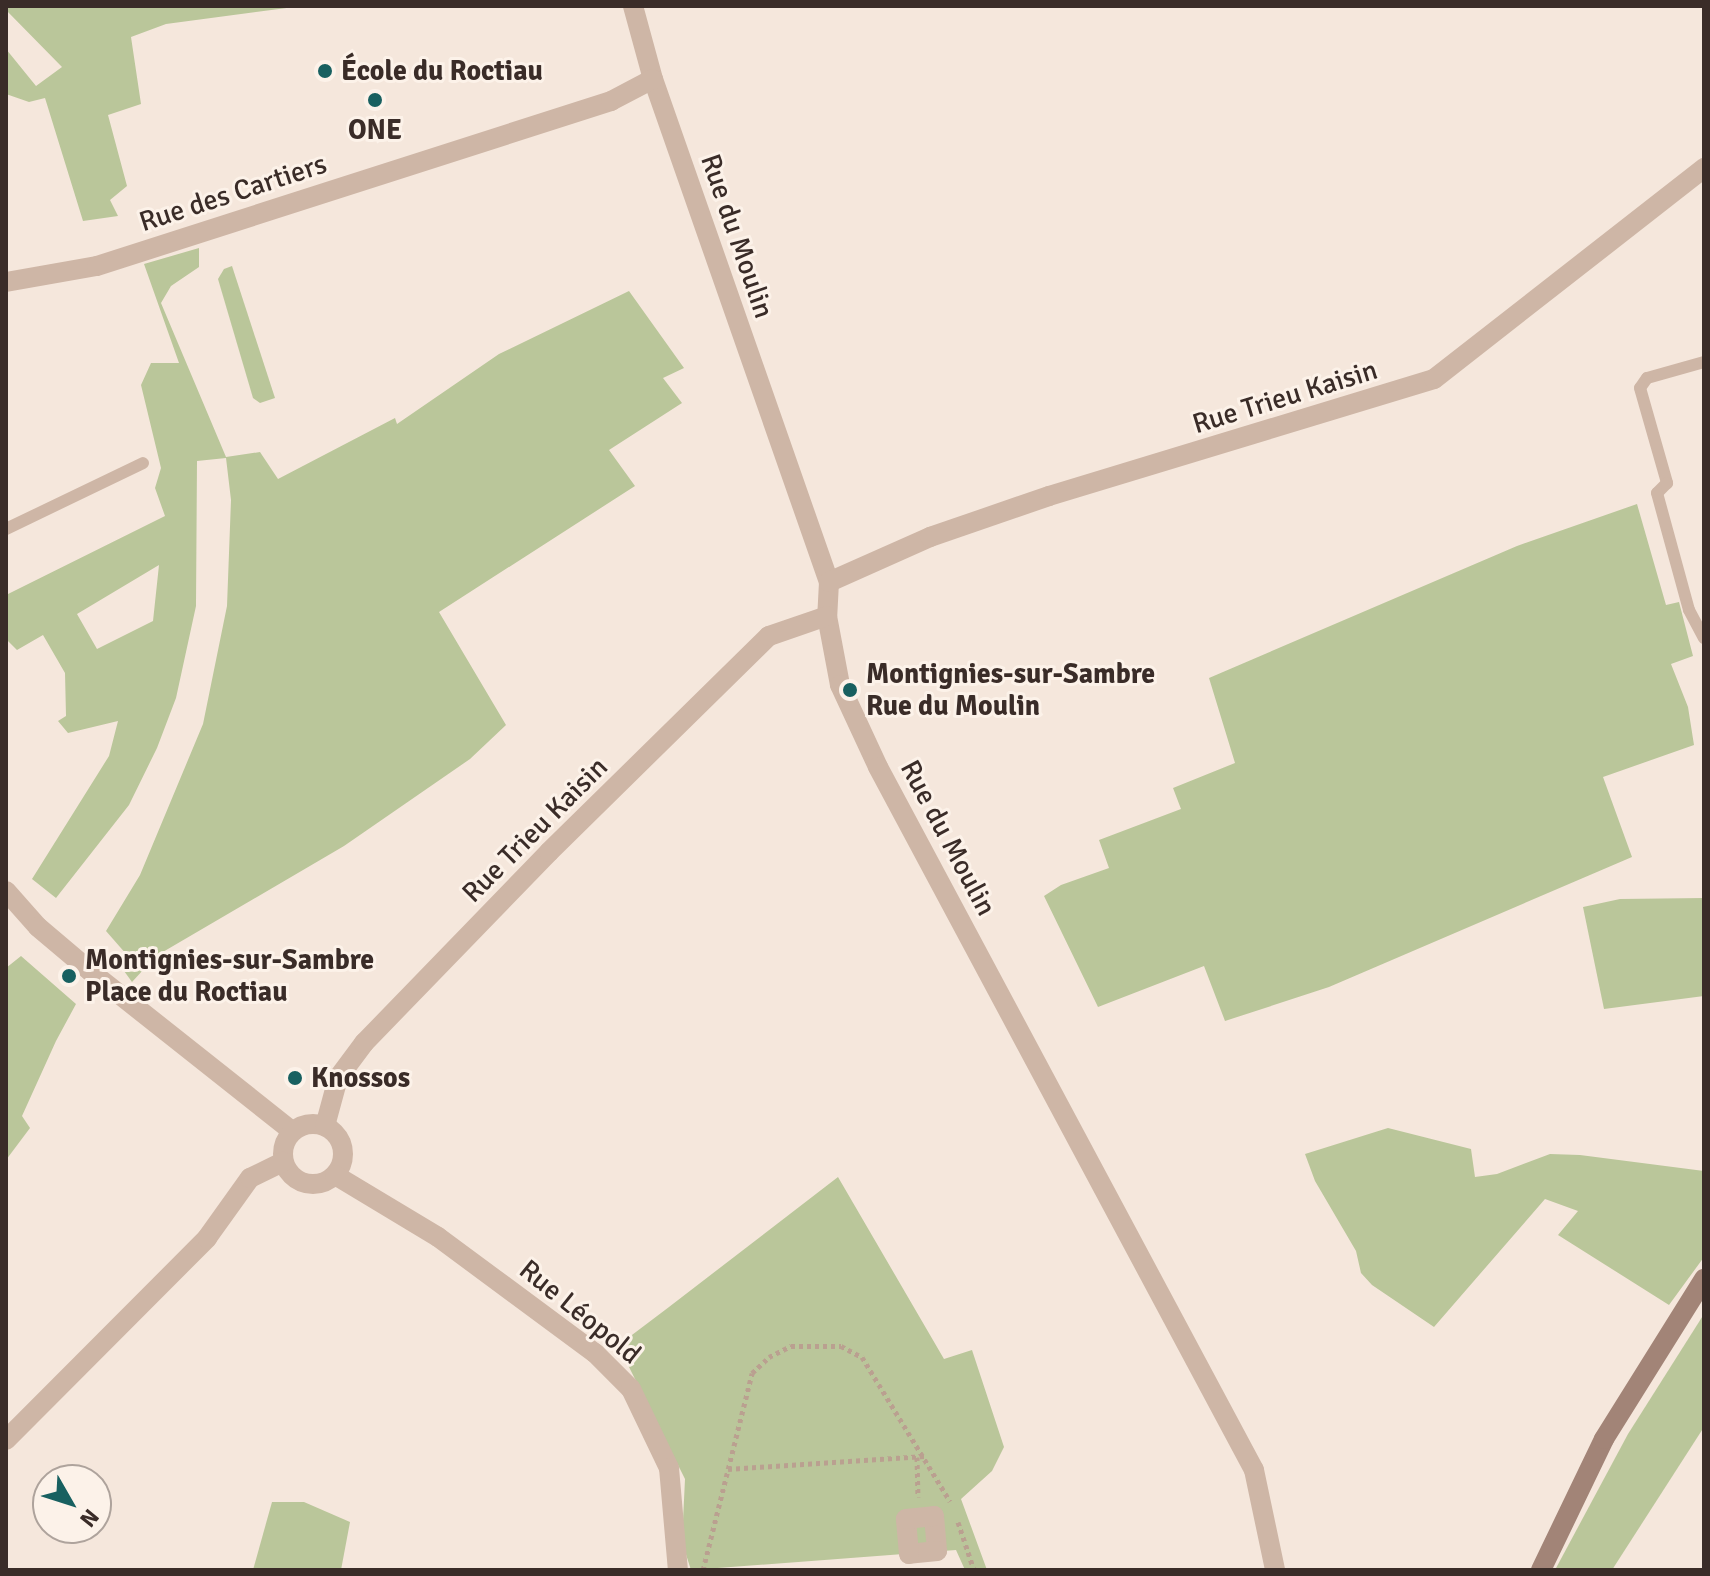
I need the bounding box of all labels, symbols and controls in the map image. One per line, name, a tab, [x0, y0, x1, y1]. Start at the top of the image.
place label: École du Roctiau	[341, 54, 543, 88]
marker: École du Roctiau	[316, 62, 334, 80]
marker: ONE	[366, 91, 384, 109]
place label: ONE	[348, 113, 402, 147]
street label: Rue des Cartiers	[135, 147, 331, 239]
street label: Rue du Moulin	[693, 150, 781, 322]
street label: Rue Trieu Kaisin	[1188, 353, 1382, 441]
place label: Montignies-sur-Sambre Rue du Moulin	[866, 657, 1155, 723]
marker: Montignies-sur-Sambre Rue du Moulin	[841, 681, 859, 699]
street label: Rue Trieu Kaisin	[455, 750, 615, 910]
street label: Rue du Moulin	[893, 754, 1003, 922]
place label: Montignies-sur-Sambre Place du Roctiau	[85, 943, 374, 1009]
marker: Montignies-sur-Sambre Place du Roctiau	[60, 967, 78, 985]
place label: Knossos	[311, 1061, 410, 1095]
marker: Knossos	[286, 1069, 304, 1087]
street label: Rue Léopold	[513, 1253, 647, 1371]
north arrow	[32, 1464, 112, 1544]
text: N	[74, 1504, 105, 1533]

